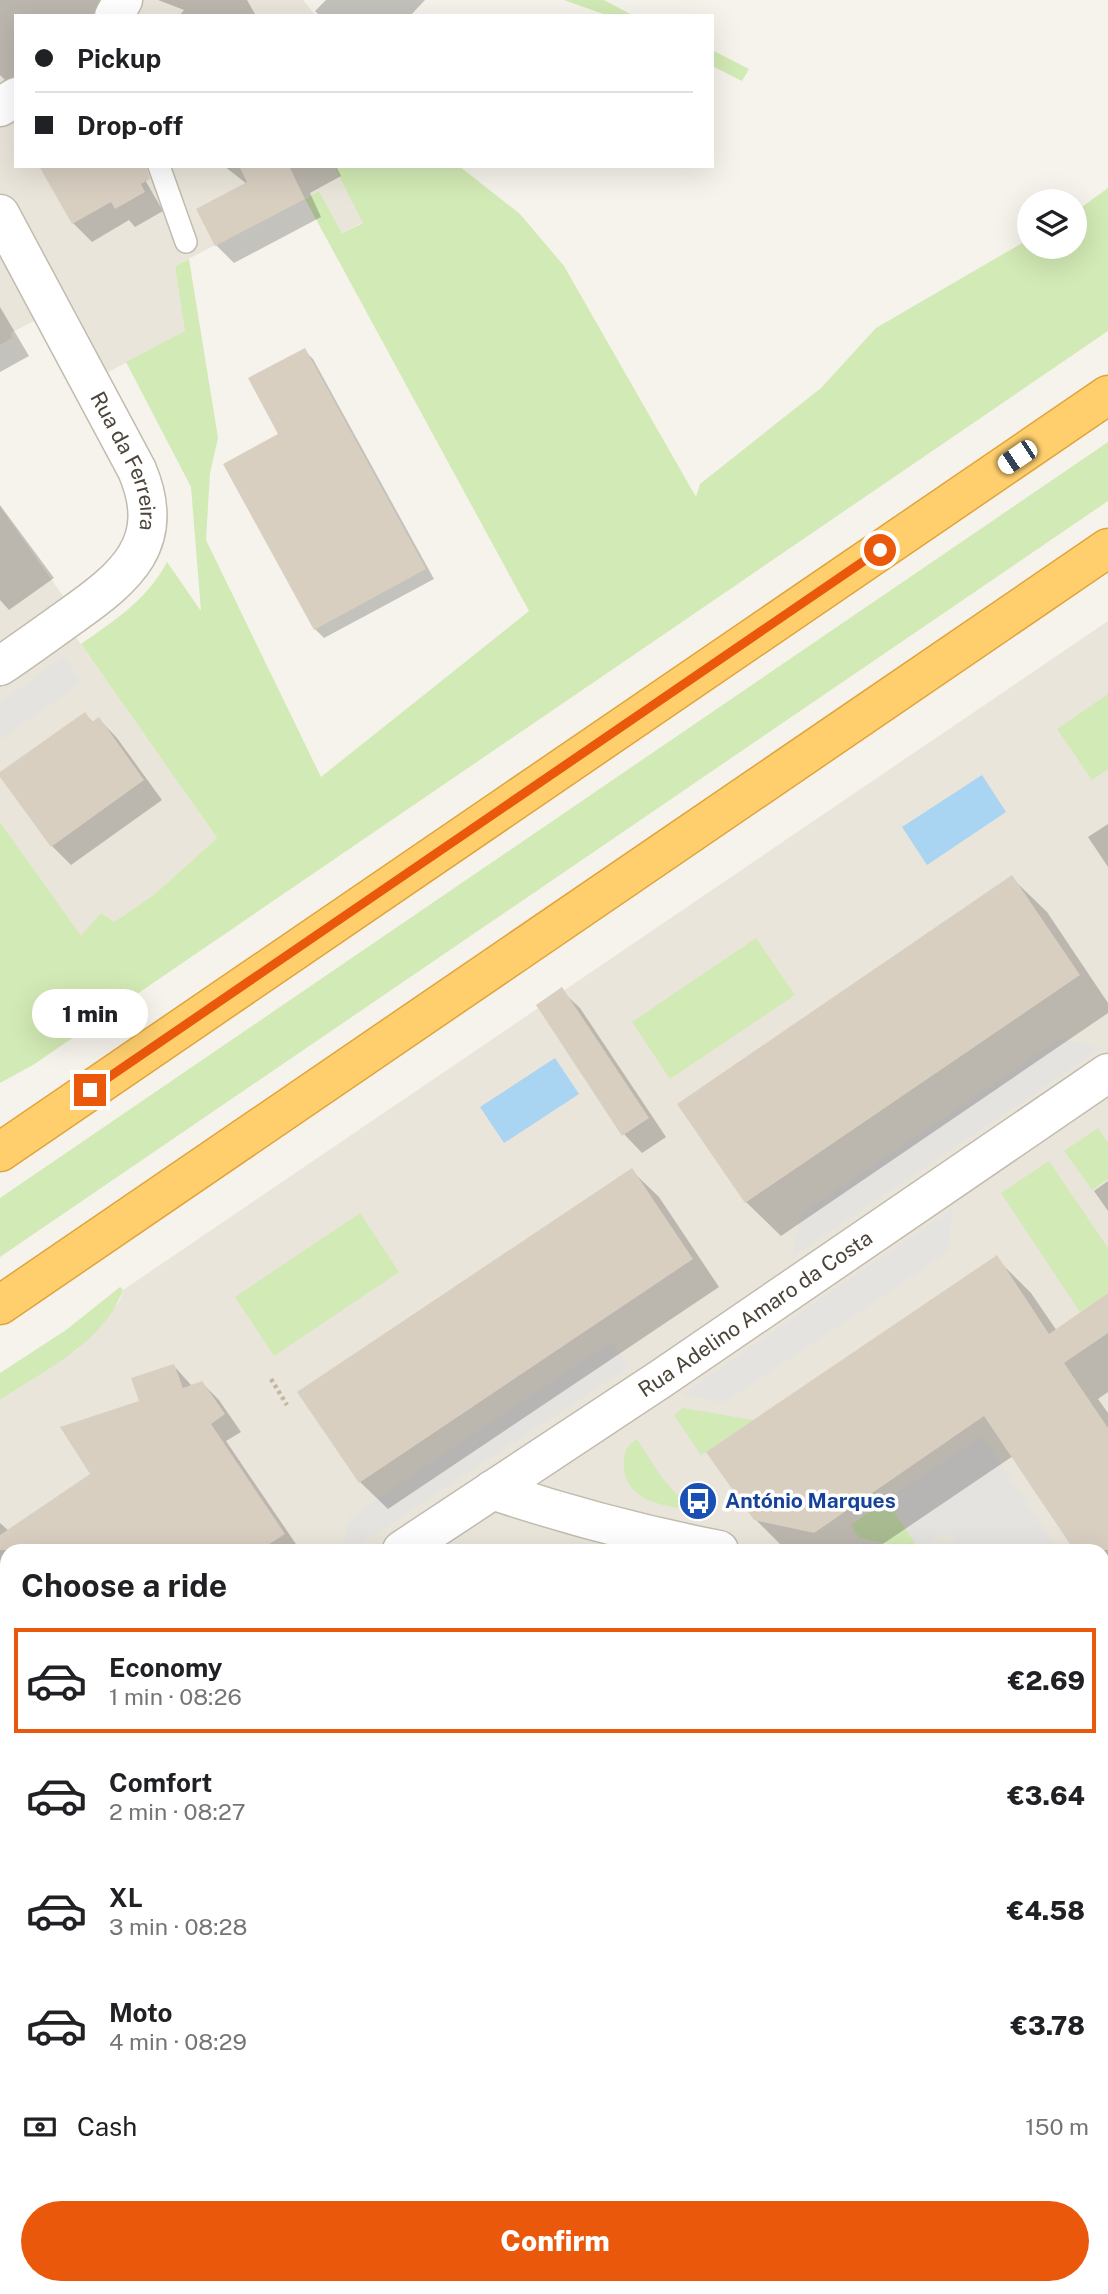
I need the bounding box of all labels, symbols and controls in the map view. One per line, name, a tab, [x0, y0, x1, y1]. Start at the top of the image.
text: Pickup	[77, 43, 161, 74]
text: Drop-off	[77, 110, 183, 141]
map controls	[1017, 189, 1087, 259]
button: layers	[1017, 189, 1087, 259]
street label: Rua da Ferreira	[85, 387, 161, 532]
car	[994, 437, 1041, 477]
route start	[864, 534, 896, 566]
callout: 1 min	[32, 988, 148, 1038]
text: 1 min	[62, 1000, 118, 1027]
route end	[74, 1074, 106, 1106]
street label: Rua Adelino Amaro da Costa	[634, 1225, 877, 1402]
bus stop icon: António Marques	[677, 1480, 719, 1522]
place label: António Marques	[725, 1488, 896, 1513]
text: Choose a ride	[21, 1567, 227, 1604]
icon: car	[25, 1649, 88, 1712]
text: Economy	[109, 1652, 222, 1683]
text: €2.69	[1008, 1665, 1085, 1696]
text: 1 min · 08:26	[109, 1683, 242, 1710]
icon: car	[25, 1764, 88, 1827]
text: Comfort	[109, 1767, 212, 1798]
text: €3.64	[1007, 1780, 1085, 1811]
text: 2 min · 08:27	[109, 1798, 246, 1825]
icon: car	[25, 1879, 88, 1942]
text: XL	[109, 1882, 143, 1913]
text: €4.58	[1007, 1895, 1085, 1926]
text: 3 min · 08:28	[109, 1913, 247, 1940]
icon: car	[25, 1994, 88, 2057]
text: Moto	[109, 1997, 172, 2028]
text: €3.78	[1011, 2010, 1085, 2041]
text: 4 min · 08:29	[109, 2028, 247, 2055]
icon: cash	[21, 2108, 59, 2146]
text: Cash	[77, 2111, 137, 2142]
text: 150 m	[1025, 2113, 1089, 2140]
button: Confirm	[21, 2201, 1089, 2281]

